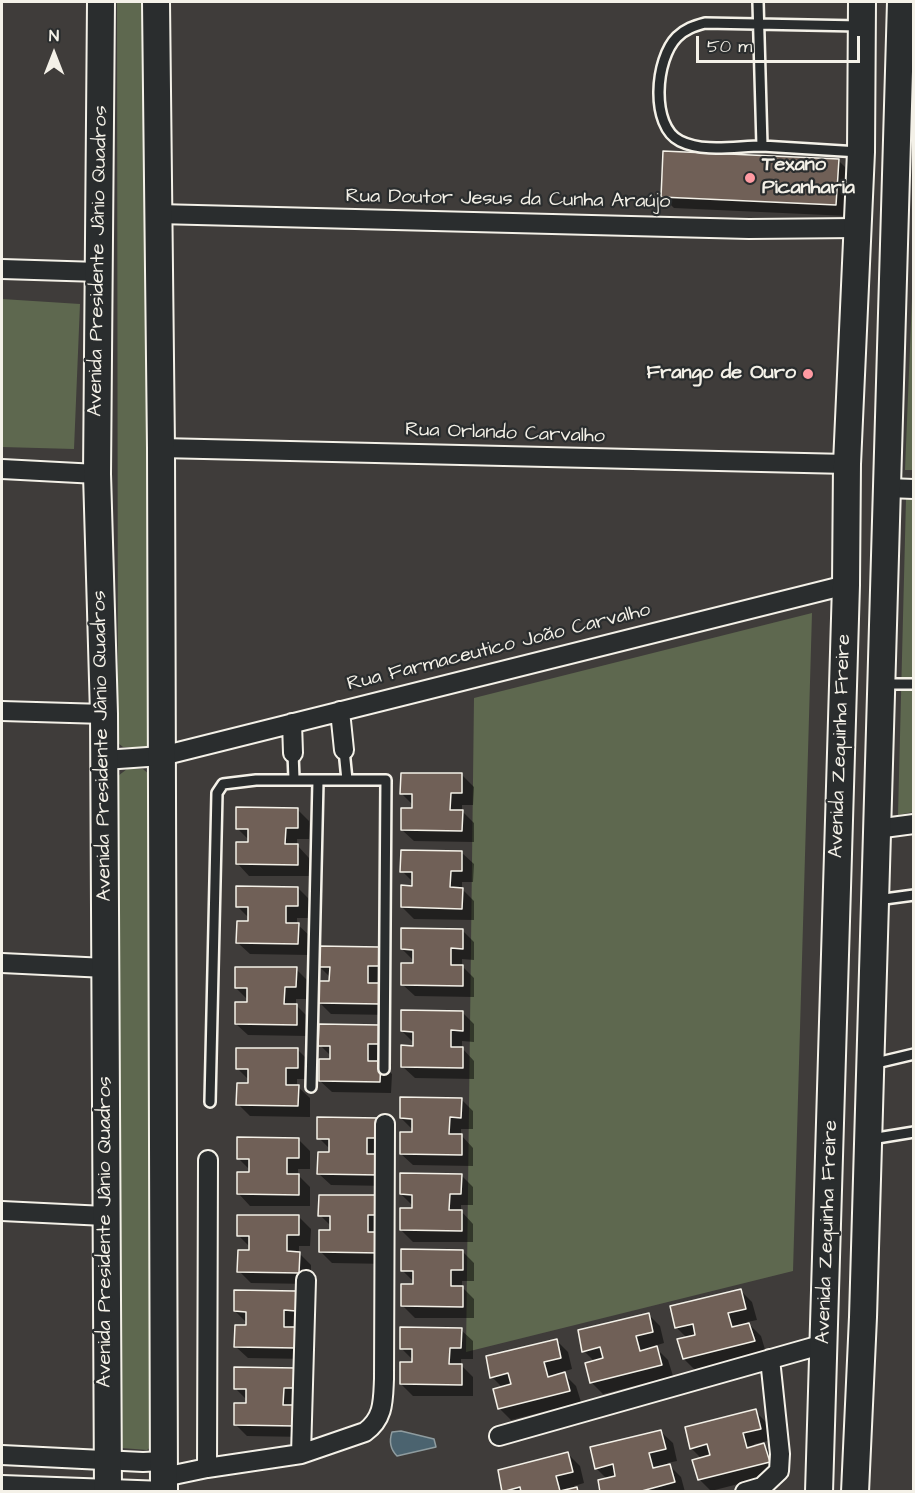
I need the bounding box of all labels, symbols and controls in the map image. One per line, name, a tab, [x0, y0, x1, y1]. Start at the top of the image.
north arrow	[24, 24, 84, 84]
scale bar	[699, 24, 862, 62]
text: N	[49, 25, 59, 47]
text: 50 m	[707, 34, 752, 59]
street label: Avenida Presidente Jânio Quadros	[84, 105, 114, 417]
place label: Texano Picanharia	[762, 154, 855, 201]
marker: Texano Picanharia	[743, 171, 757, 185]
street label: Rua Doutor Jesus da Cunha Araújo	[345, 185, 671, 215]
place label: Frango de Ouro	[646, 362, 796, 386]
marker: Frango de Ouro	[801, 367, 815, 381]
street label: Rua Orlando Carvalho	[405, 419, 605, 449]
street label: Avenida Presidente Jânio Quadros	[88, 590, 118, 902]
street label: Rua Farmaceutico João Carvalho	[345, 599, 653, 697]
street label: Avenida Zequinha Freire	[825, 634, 857, 858]
street label: Avenida Presidente Jânio Quadros	[94, 1076, 118, 1388]
street label: Avenida Zequinha Freire	[812, 1120, 844, 1344]

